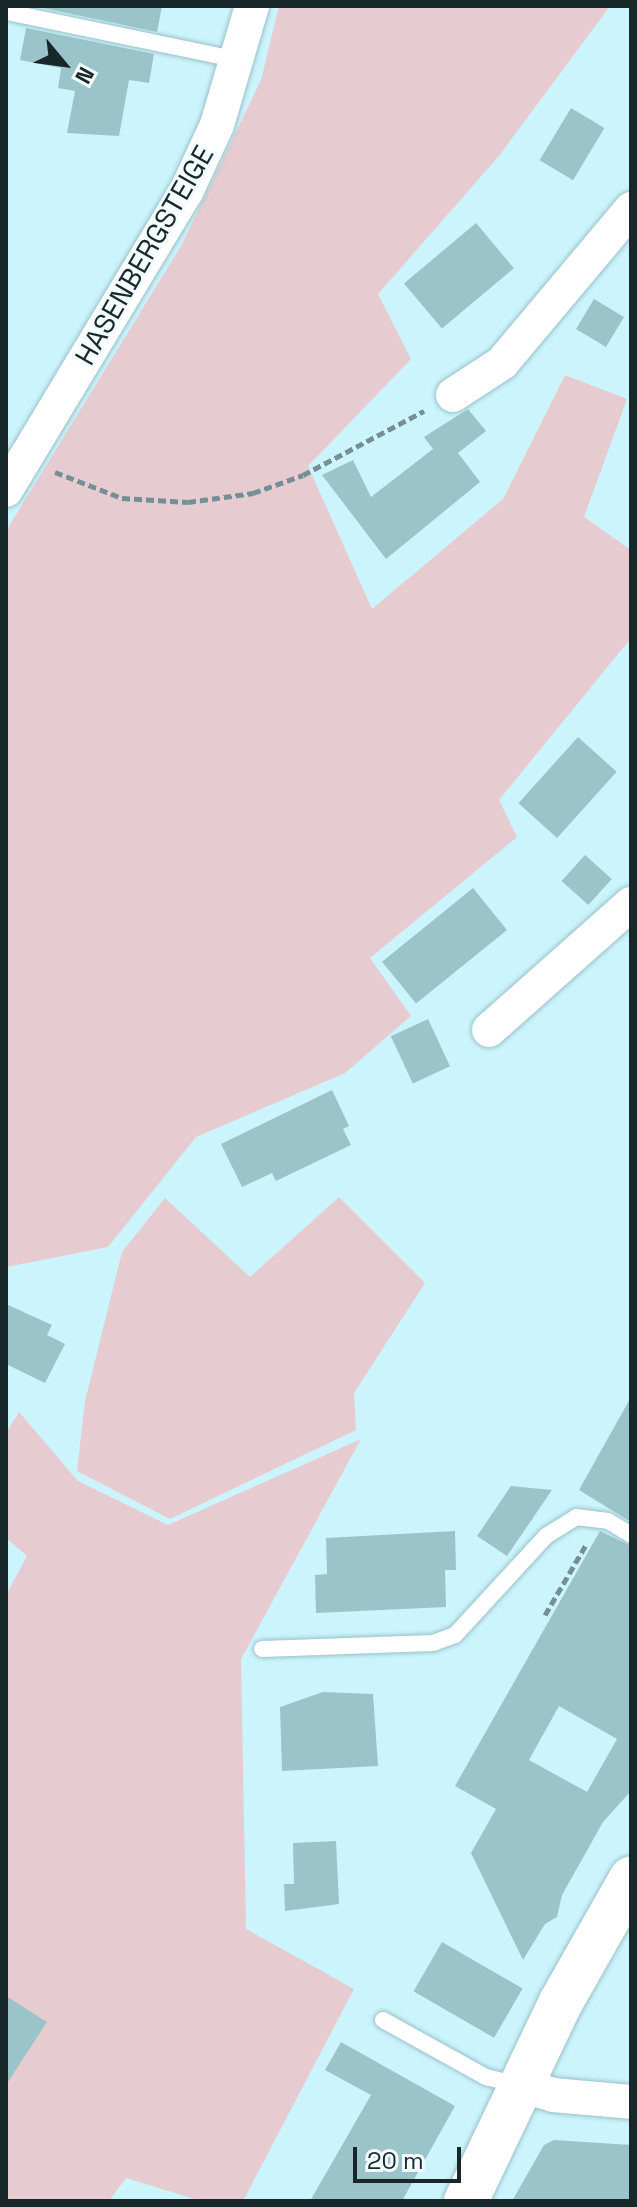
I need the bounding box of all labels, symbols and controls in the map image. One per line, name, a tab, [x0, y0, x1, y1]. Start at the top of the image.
north arrow	[24, 24, 104, 104]
text: N	[69, 62, 101, 89]
street label: HASENBERGSTEIGE	[68, 139, 220, 371]
scale bar	[357, 2131, 465, 2181]
text: 20 m	[367, 2145, 424, 2176]

